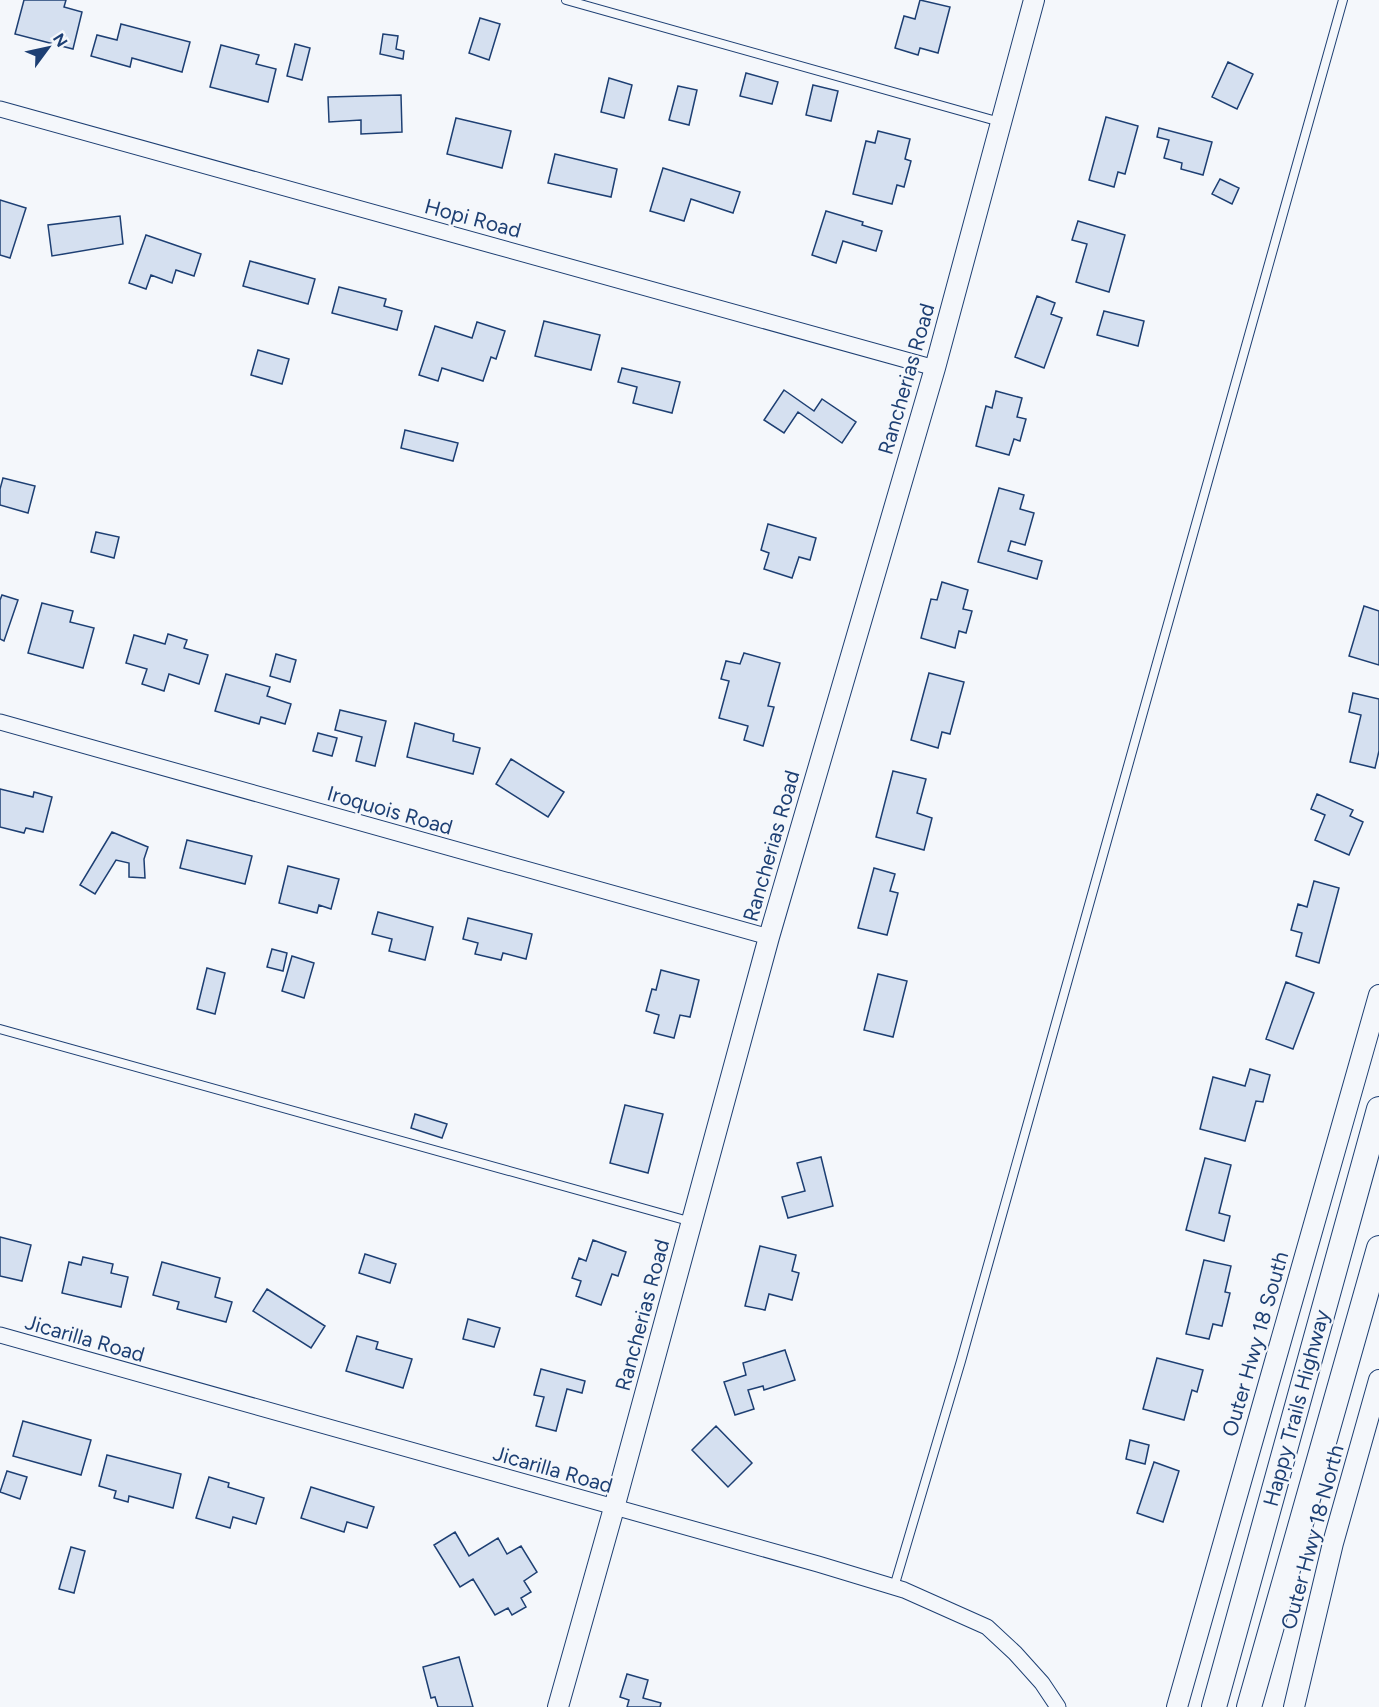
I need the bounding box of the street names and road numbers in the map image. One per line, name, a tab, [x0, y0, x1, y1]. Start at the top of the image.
street label: Hopi Road	[422, 193, 524, 243]
street label: Rancherias Road	[872, 301, 940, 457]
street label: Rancherias Road	[737, 768, 805, 924]
street label: Iroquois Road	[324, 780, 456, 840]
street label: Rancherias Road	[610, 1236, 674, 1394]
street label: Outer Hwy 18 South	[1217, 1249, 1293, 1439]
street label: Happy Trails Highway	[1258, 1307, 1334, 1509]
street label: Jicarilla Road	[22, 1309, 148, 1367]
street label: Jicarilla Road	[490, 1440, 616, 1498]
street label: Outer Hwy 18 North	[1275, 1442, 1349, 1632]

